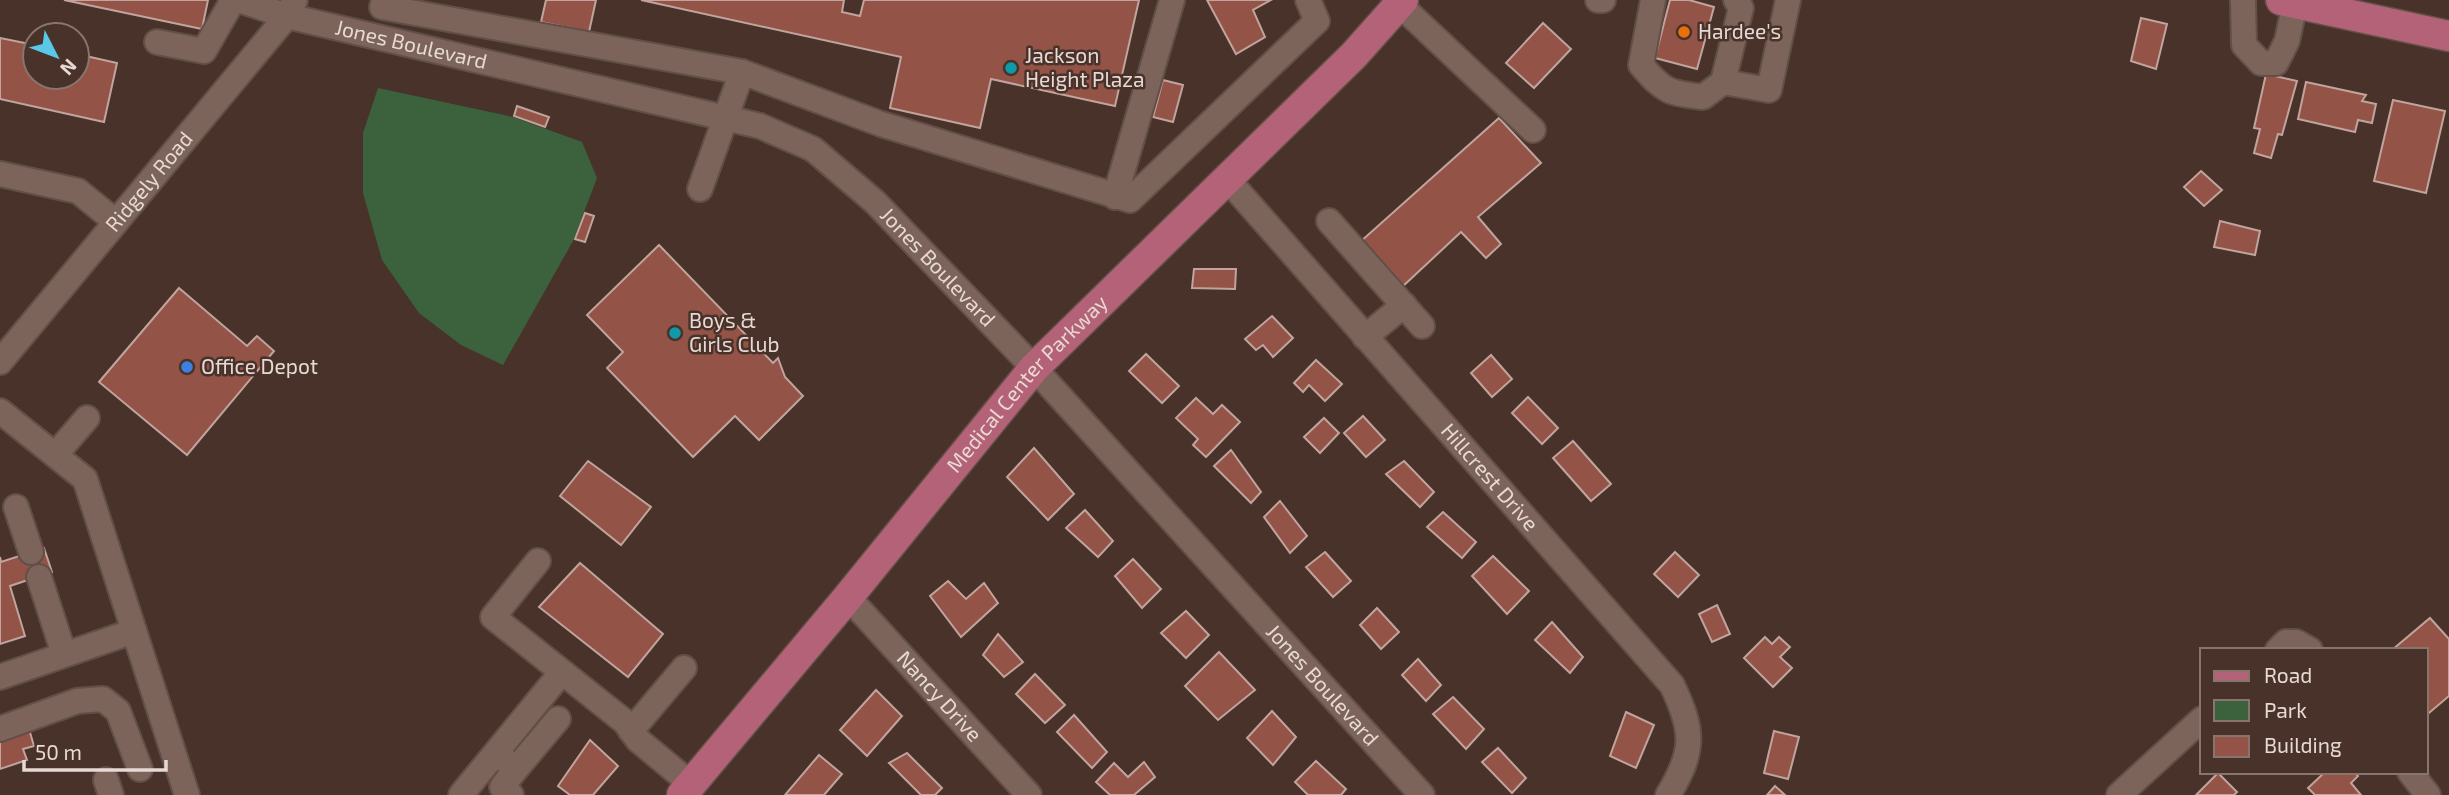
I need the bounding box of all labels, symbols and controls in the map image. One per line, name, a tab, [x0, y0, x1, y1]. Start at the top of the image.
street label: Jones Boulevard	[333, 14, 490, 73]
place label: Hardee's	[1698, 18, 1781, 43]
north arrow	[21, 21, 91, 91]
marker: Hardee's	[1676, 24, 1692, 40]
place label: Jackson Height Plaza	[1025, 42, 1145, 91]
text: N	[56, 55, 82, 81]
marker: Jackson Height Plaza	[1003, 60, 1019, 76]
street label: Ridgely Road	[99, 126, 197, 236]
street label: Jones Boulevard	[876, 202, 1001, 331]
street label: Medical Center Parkway	[940, 289, 1112, 477]
place label: Boys & Girls Club	[689, 307, 780, 356]
marker: Boys & Girls Club	[667, 325, 683, 341]
place label: Office Depot	[201, 353, 318, 378]
marker: Office Depot	[179, 359, 195, 375]
street label: Hillcrest Drive	[1437, 418, 1544, 535]
street label: Jones Boulevard	[1262, 618, 1385, 750]
street label: Nancy Drive	[892, 645, 988, 746]
legend	[2200, 648, 2428, 774]
text: Road	[2264, 662, 2312, 687]
text: Park	[2264, 697, 2307, 722]
scale bar	[24, 728, 166, 772]
text: Building	[2264, 732, 2342, 757]
text: 50 m	[35, 739, 82, 764]

